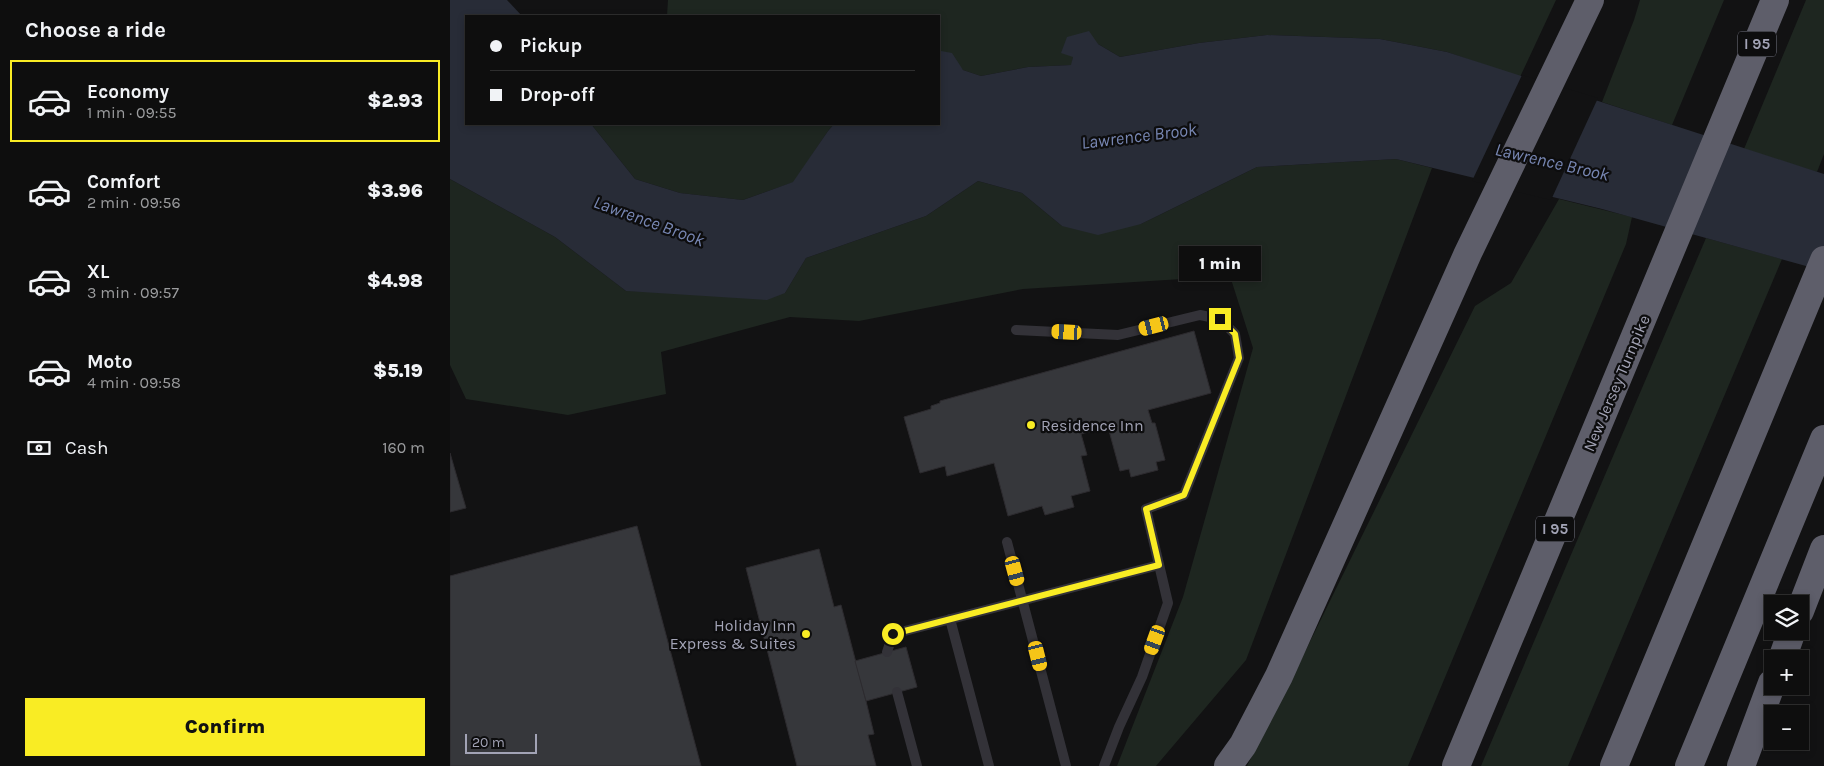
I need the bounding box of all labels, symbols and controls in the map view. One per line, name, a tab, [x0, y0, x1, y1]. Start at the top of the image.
text: Choose a ride	[25, 17, 166, 43]
road number: I 95	[1738, 32, 1776, 56]
text: Pickup	[520, 35, 582, 57]
icon: car	[27, 79, 72, 124]
text: Economy	[87, 81, 169, 103]
text: Drop-off	[520, 84, 595, 106]
text: $2.93	[367, 90, 423, 112]
text: 1 min · 09:55	[87, 103, 176, 122]
water label: Lawrence Brook	[1080, 118, 1199, 154]
water label: Lawrence Brook	[1493, 138, 1612, 186]
icon: car	[27, 169, 72, 214]
text: Comfort	[87, 171, 161, 193]
text: $3.96	[367, 180, 423, 202]
water label: Lawrence Brook	[591, 191, 708, 252]
text: 2 min · 09:56	[87, 193, 181, 212]
callout: 1 min	[1179, 246, 1261, 282]
text: 1 min	[1199, 254, 1241, 273]
icon: car	[27, 259, 72, 304]
text: XL	[87, 261, 109, 283]
text: $4.98	[367, 270, 423, 292]
text: 3 min · 09:57	[87, 283, 179, 302]
route end	[1209, 308, 1231, 330]
street label: New Jersey Turnpike	[1579, 312, 1654, 454]
car	[1137, 315, 1170, 337]
car	[1051, 324, 1082, 340]
icon: car	[27, 349, 72, 394]
text: Moto	[87, 351, 133, 373]
text: $5.19	[373, 360, 423, 382]
text: 4 min · 09:58	[87, 373, 181, 392]
place label: Residence Inn	[1041, 416, 1144, 435]
marker: Residence Inn	[1025, 419, 1037, 431]
icon: cash	[25, 434, 53, 462]
text: Cash	[65, 437, 109, 459]
text: 160 m	[382, 438, 425, 457]
road number: I 95	[1536, 516, 1574, 542]
car	[1003, 555, 1026, 587]
map controls	[1764, 595, 1809, 750]
button: layers	[1764, 595, 1809, 640]
place label: Holiday Inn Express & Suites	[670, 616, 796, 653]
route start	[882, 623, 904, 645]
car	[1142, 623, 1167, 657]
marker: Holiday Inn Express & Suites	[800, 628, 812, 640]
car	[1027, 640, 1048, 672]
button: +	[1764, 650, 1809, 695]
button: Confirm	[25, 698, 425, 756]
button: −	[1764, 705, 1809, 750]
scale bar	[465, 731, 538, 754]
text: 20 m	[472, 734, 505, 751]

